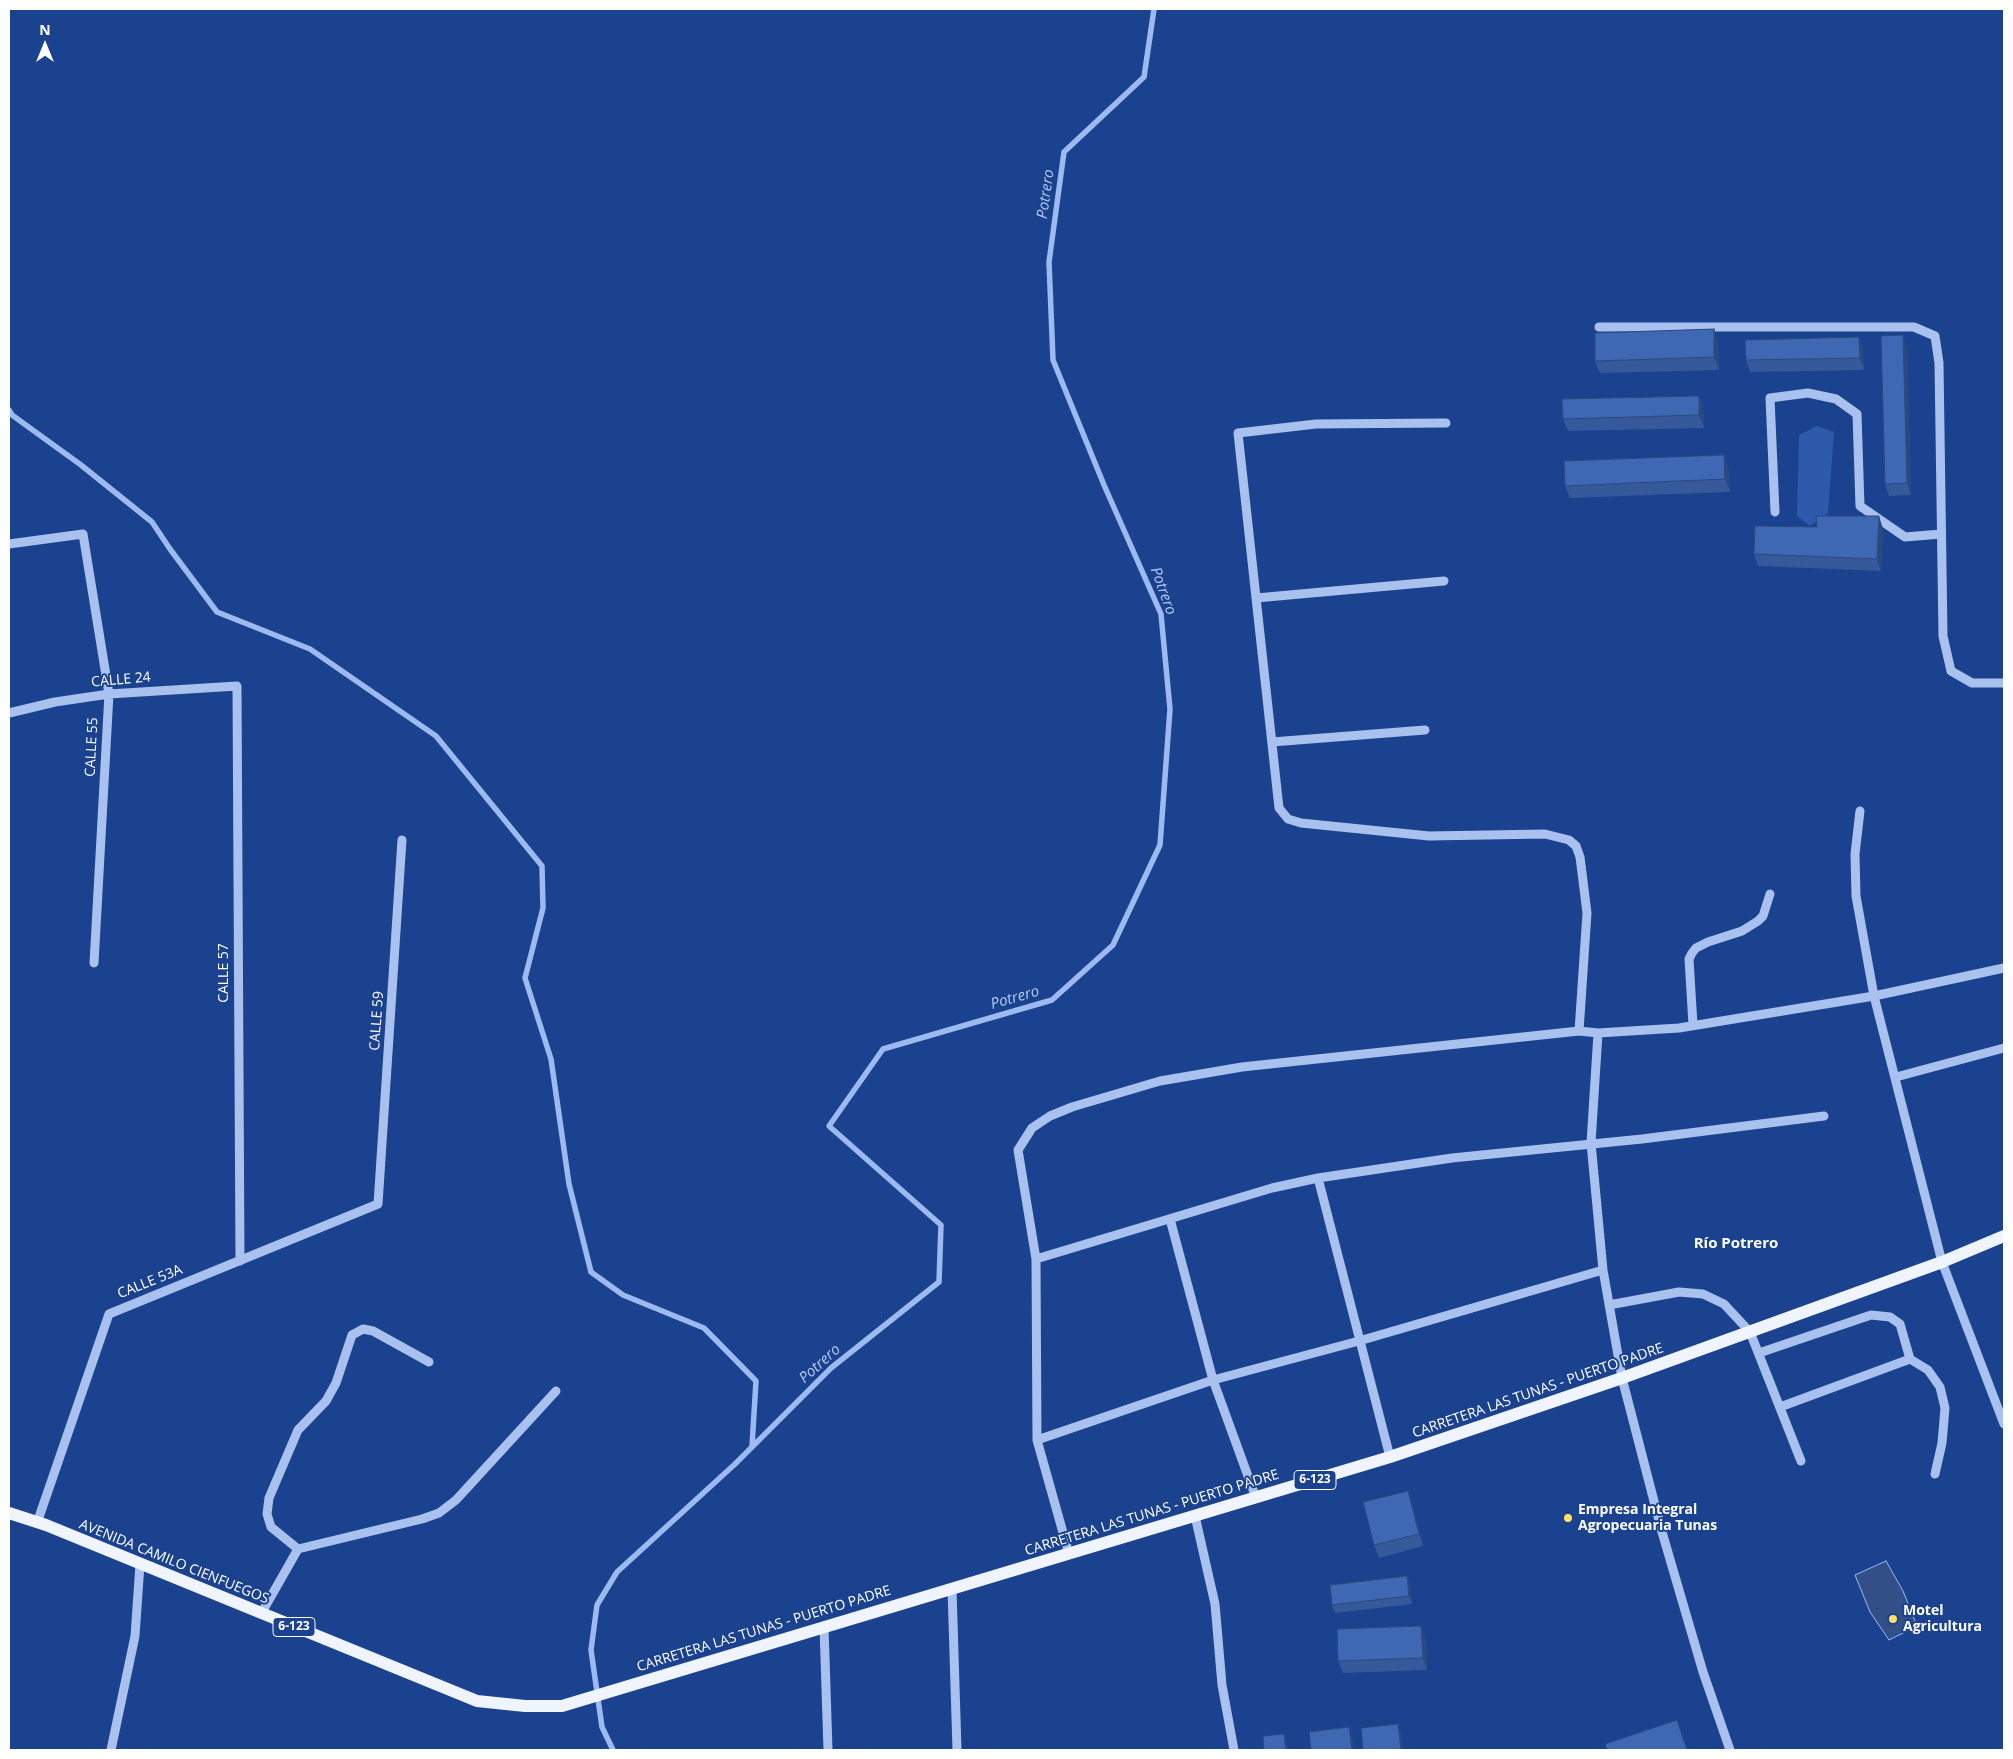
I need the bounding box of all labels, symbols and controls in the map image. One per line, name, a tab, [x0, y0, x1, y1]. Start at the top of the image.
north arrow	[20, 20, 70, 70]
text: N	[39, 20, 51, 39]
water label: Potrero	[1034, 168, 1058, 220]
water label: Potrero	[1146, 565, 1180, 617]
street label: CALLE 24	[91, 669, 151, 691]
street label: CALLE 55	[82, 717, 102, 777]
street label: CALLE 57	[216, 943, 232, 1003]
water label: Potrero	[989, 983, 1041, 1013]
street label: CALLE 59	[367, 991, 387, 1051]
district label: Río Potrero	[1694, 1235, 1778, 1253]
street label: CALLE 53A	[115, 1261, 185, 1303]
street label: CARRETERA LAS TUNAS - PUERTO PADRE	[1410, 1340, 1666, 1442]
water label: Potrero	[796, 1341, 844, 1387]
street label: CARRETERA LAS TUNAS - PUERTO PADRE	[1023, 1466, 1281, 1560]
road number: 6-123	[1294, 1470, 1336, 1490]
place label: Empresa Integral Agropecuaria Tunas	[1578, 1502, 1717, 1534]
marker: Empresa Integral Agropecuaria Tunas	[1562, 1512, 1574, 1524]
street label: AVENIDA CAMILO CIENFUEGOS	[77, 1516, 271, 1608]
street label: CARRETERA LAS TUNAS - PUERTO PADRE	[635, 1582, 893, 1676]
place label: Motel Agricultura	[1903, 1603, 1982, 1635]
marker: Motel Agricultura	[1887, 1613, 1899, 1625]
road number: 6-123	[273, 1618, 315, 1636]

